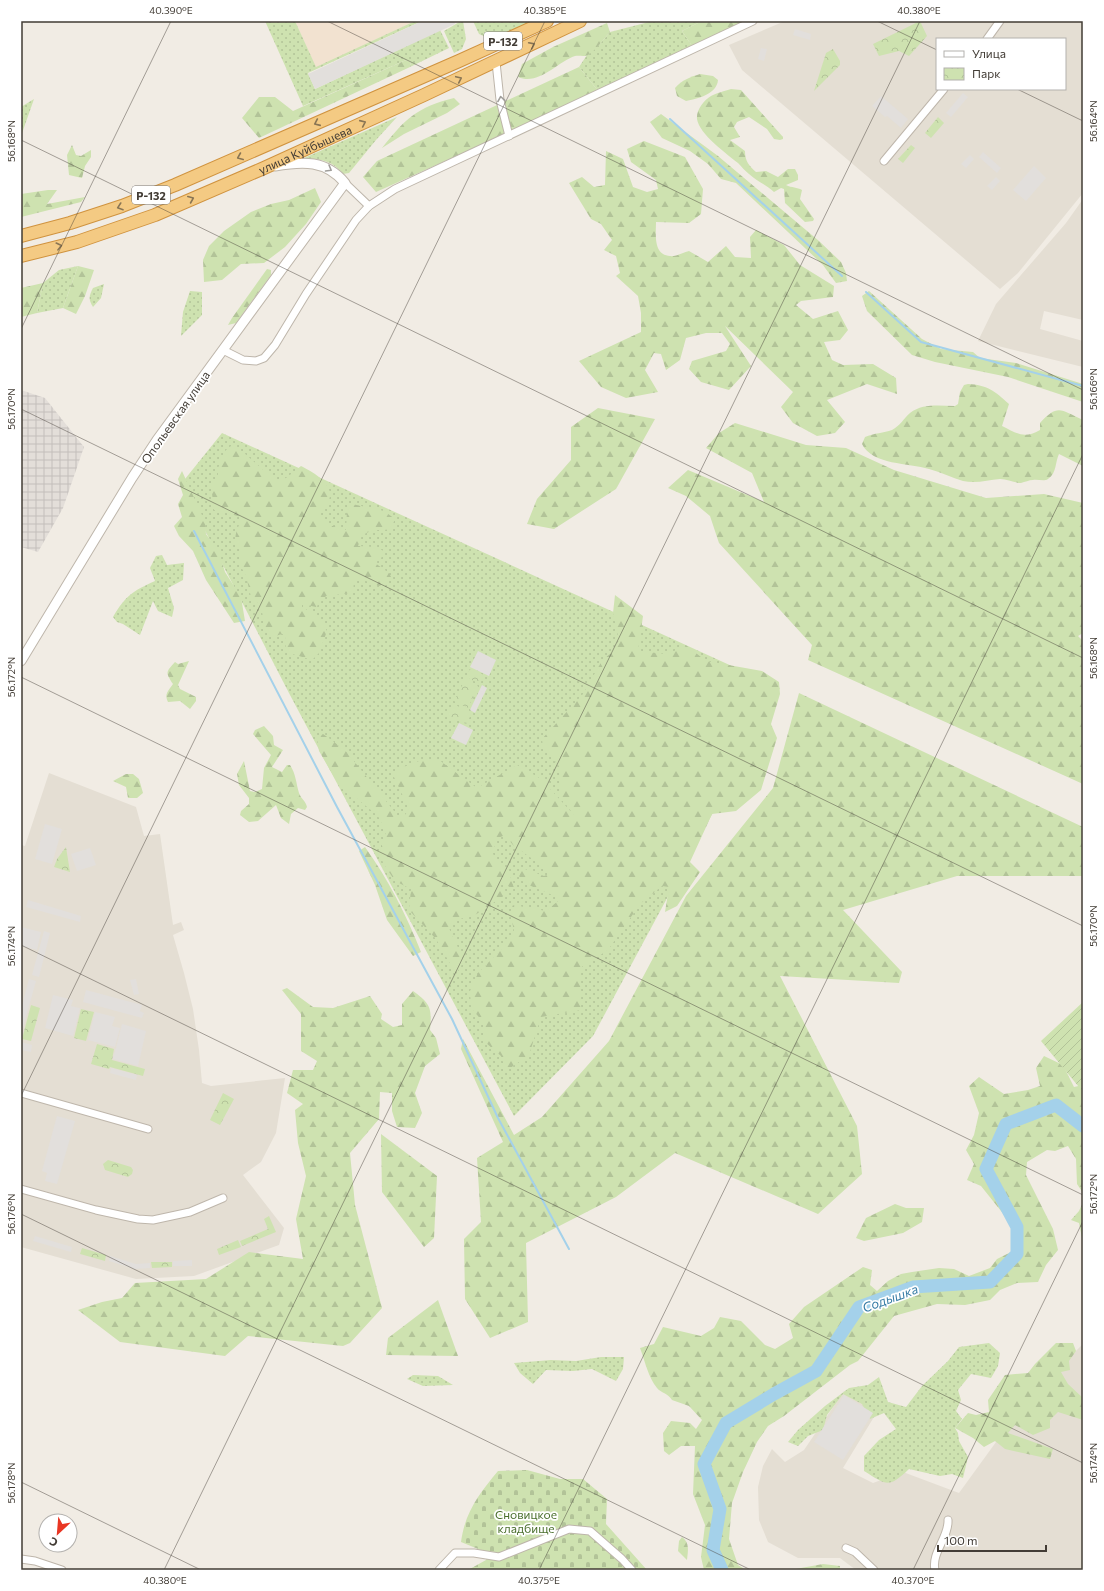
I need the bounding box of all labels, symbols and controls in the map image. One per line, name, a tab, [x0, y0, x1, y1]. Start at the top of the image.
text: 40.390°E	[149, 4, 193, 16]
text: 40.385°E	[524, 4, 567, 16]
text: 40.380°E	[897, 4, 941, 16]
road number: Р-132	[484, 32, 522, 50]
legend	[936, 38, 1066, 90]
one-way arrow	[527, 42, 535, 50]
text: Улица	[972, 46, 1006, 60]
text: Парк	[972, 66, 1001, 80]
one-way arrow	[455, 76, 463, 84]
one-way arrow	[497, 96, 506, 102]
text: 56.164°N	[1087, 100, 1099, 142]
one-way arrow	[314, 119, 321, 127]
text: 56.168°N	[5, 120, 17, 162]
one-way arrow	[359, 120, 367, 128]
street label: улица Куйбышева	[256, 122, 354, 177]
one-way arrow	[237, 152, 245, 160]
one-way arrow	[325, 165, 332, 172]
road number: Р-132	[132, 186, 170, 204]
one-way arrow	[187, 196, 194, 204]
one-way arrow	[117, 202, 124, 210]
one-way arrow	[56, 243, 62, 251]
street label: Опольевская улица	[138, 368, 212, 466]
text: 56.166°N	[1087, 368, 1099, 410]
text: 56.170°N	[5, 388, 17, 430]
text: 56.168°N	[1087, 637, 1099, 679]
text: 56.172°N	[5, 657, 17, 697]
text: 56.170°N	[1087, 905, 1099, 947]
text: 56.174°N	[5, 926, 17, 966]
text: 56.172°N	[1087, 1174, 1099, 1214]
text: 56.176°N	[5, 1193, 17, 1235]
water label: Содышка	[860, 1280, 920, 1315]
text: 56.174°N	[1087, 1443, 1099, 1483]
text: 56.178°N	[5, 1462, 17, 1504]
park label: Сновицкое кладбище	[495, 1507, 557, 1535]
north arrow	[38, 1513, 78, 1553]
scale bar	[938, 1527, 1046, 1553]
text: 100 m	[944, 1533, 978, 1547]
text: С	[47, 1535, 60, 1550]
text: 40.380°E	[143, 1574, 187, 1586]
text: 40.375°E	[518, 1574, 560, 1586]
text: 40.370°E	[892, 1574, 934, 1586]

